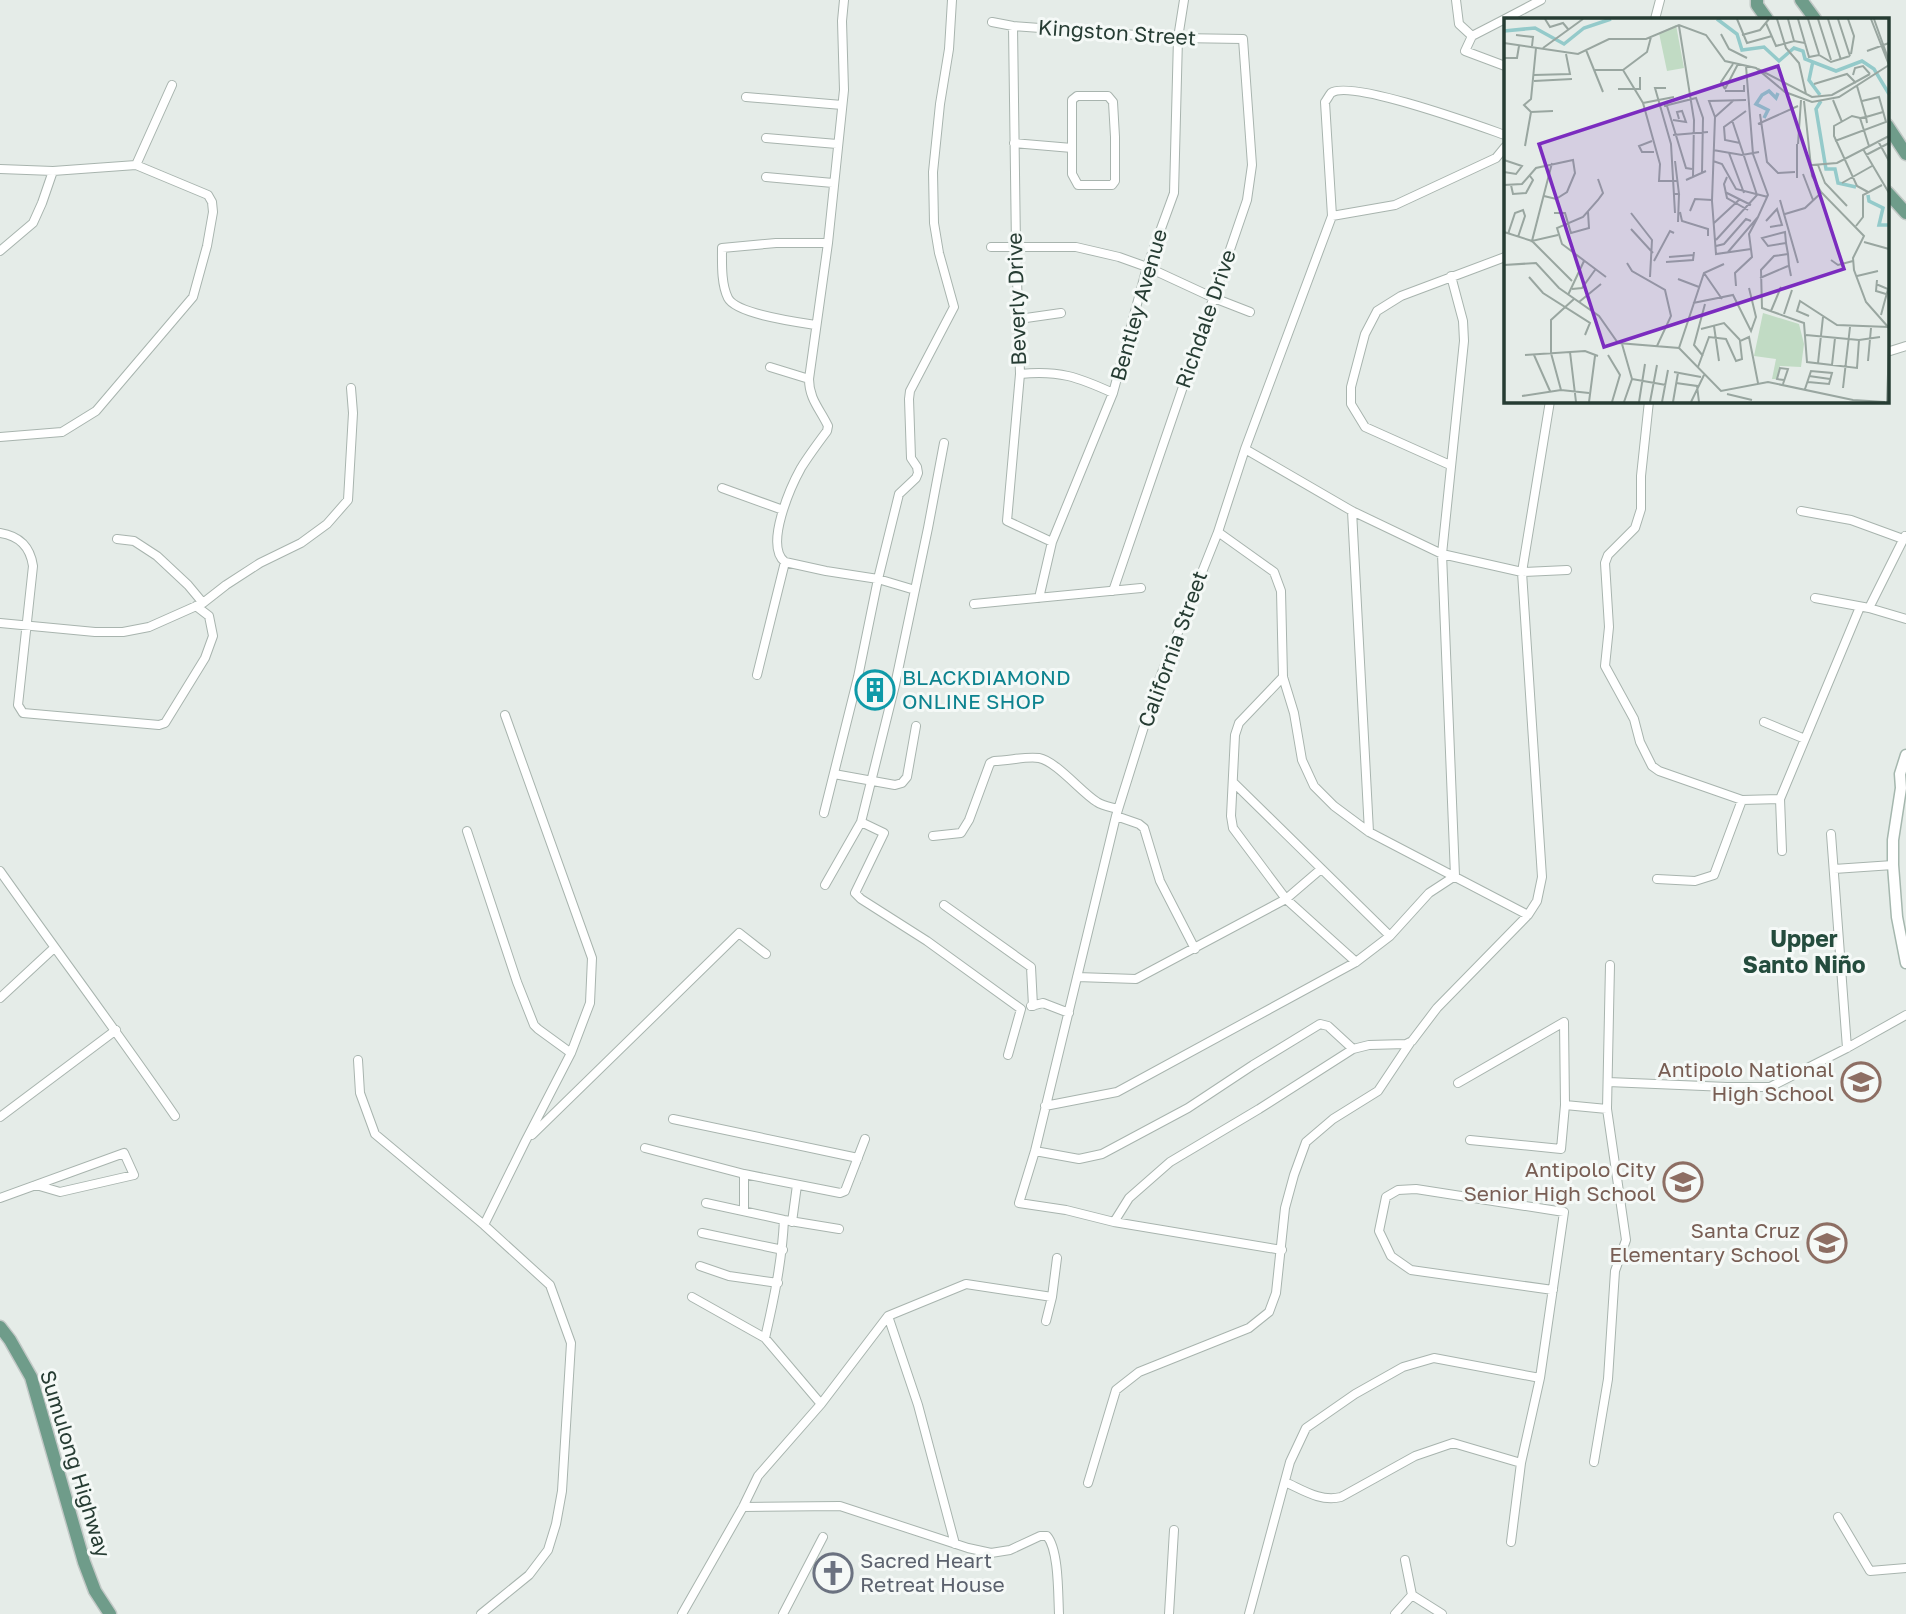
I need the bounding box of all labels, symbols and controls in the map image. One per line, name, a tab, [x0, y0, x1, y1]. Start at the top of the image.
street label: Kingston Street	[1037, 14, 1197, 50]
inset map	[1504, 18, 1888, 402]
street label: Bentley Avenue	[1104, 226, 1172, 384]
street label: Beverly Drive	[1001, 232, 1031, 366]
street label: Richdale Drive	[1169, 246, 1241, 391]
street label: California Street	[1132, 567, 1212, 730]
place label: BLACKDIAMOND ONLINE SHOP	[902, 664, 1071, 714]
building icon: BLACKDIAMOND ONLINE SHOP	[854, 669, 896, 711]
district label: Upper Santo Niño	[1743, 924, 1866, 978]
place label: Antipolo National High School	[1658, 1056, 1834, 1106]
school or university icon: Antipolo National High School	[1840, 1061, 1882, 1103]
place label: Antipolo City Senior High School	[1463, 1156, 1656, 1206]
school or university icon: Antipolo City Senior High School	[1662, 1161, 1704, 1203]
place label: Santa Cruz Elementary School	[1609, 1217, 1800, 1267]
school or university icon: Santa Cruz Elementary School	[1806, 1222, 1848, 1264]
street label: Sumulong Highway	[35, 1367, 117, 1561]
place label: Sacred Heart Retreat House	[860, 1547, 1005, 1597]
church icon: Sacred Heart Retreat House	[812, 1552, 854, 1594]

